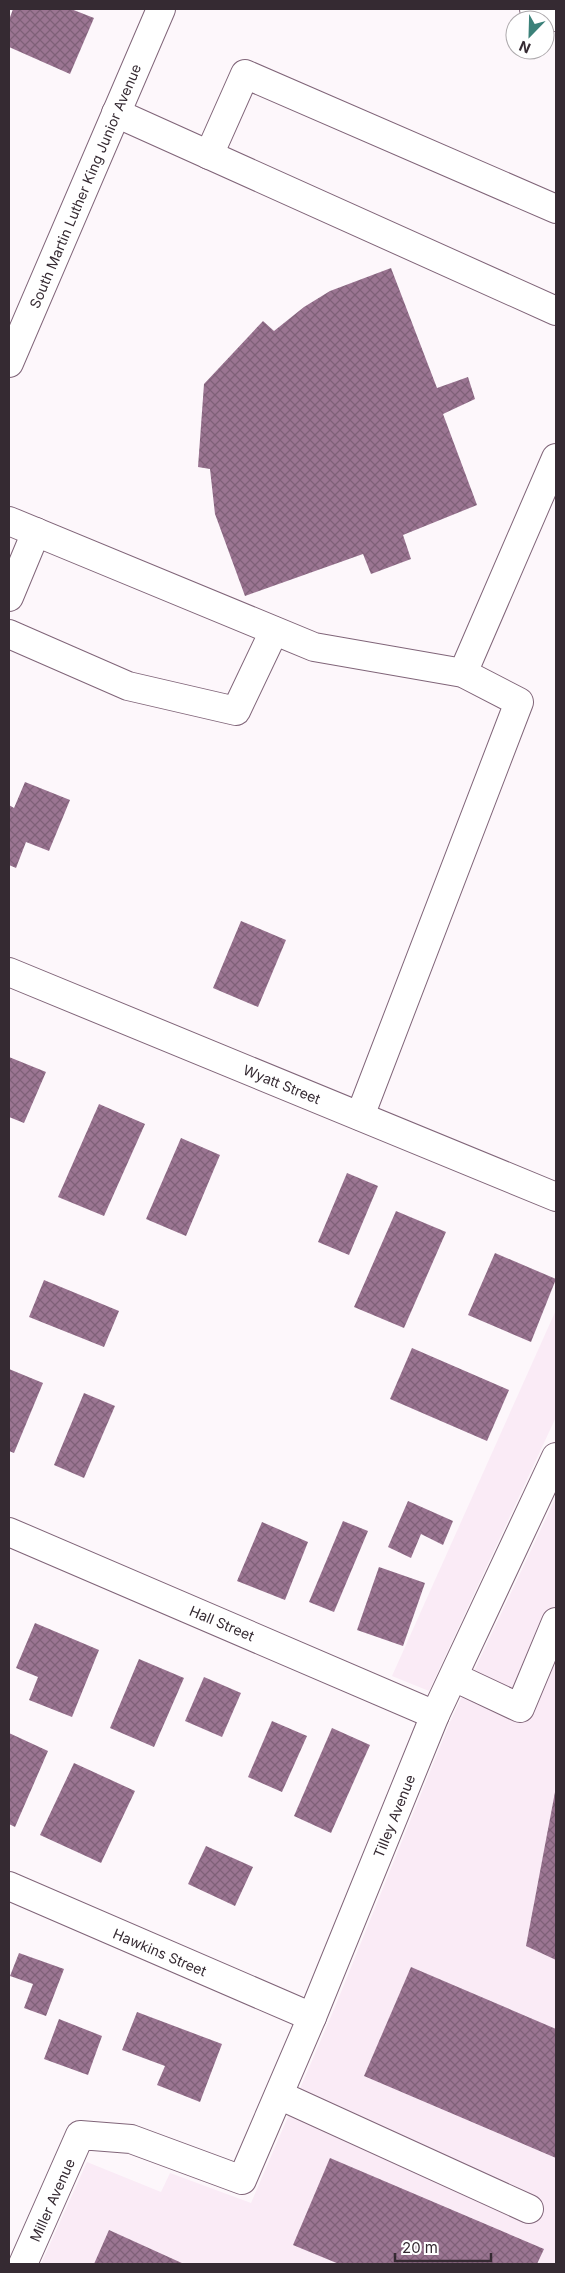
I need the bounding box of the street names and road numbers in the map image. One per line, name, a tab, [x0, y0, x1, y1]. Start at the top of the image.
street label: South Martin Luther King Junior Avenue	[26, 61, 144, 311]
street label: Wyatt Street	[241, 1061, 323, 1107]
street label: Hall Street	[187, 1602, 257, 1644]
street label: Tilley Avenue	[370, 1772, 418, 1860]
street label: Hawkins Street	[111, 1925, 210, 1980]
street label: Miller Avenue	[26, 2156, 78, 2244]

